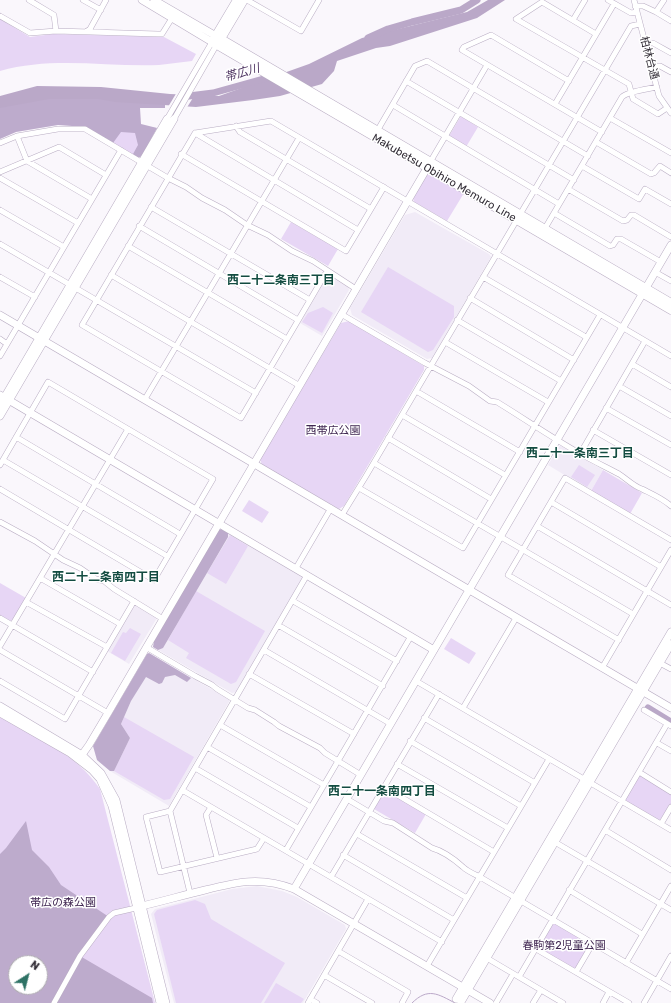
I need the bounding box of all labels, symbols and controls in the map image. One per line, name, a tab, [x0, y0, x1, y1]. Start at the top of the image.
street label: 柏林台通	[637, 35, 661, 81]
water label: 帯広川	[223, 61, 261, 85]
street label: Makubetsu Obihiro Memuro Line	[370, 131, 518, 225]
district label: 西二十二条南三丁目	[227, 274, 335, 288]
park label: 西帯広公園	[306, 424, 360, 438]
district label: 西二十一条南三丁目	[526, 447, 634, 461]
district label: 西二十二条南四丁目	[52, 571, 160, 585]
district label: 西二十一条南四丁目	[328, 785, 436, 799]
park label: 帯広の森公園	[30, 896, 96, 910]
park label: 春駒第2児童公園	[522, 939, 606, 953]
north arrow	[8, 955, 48, 995]
text: N	[28, 958, 42, 973]

